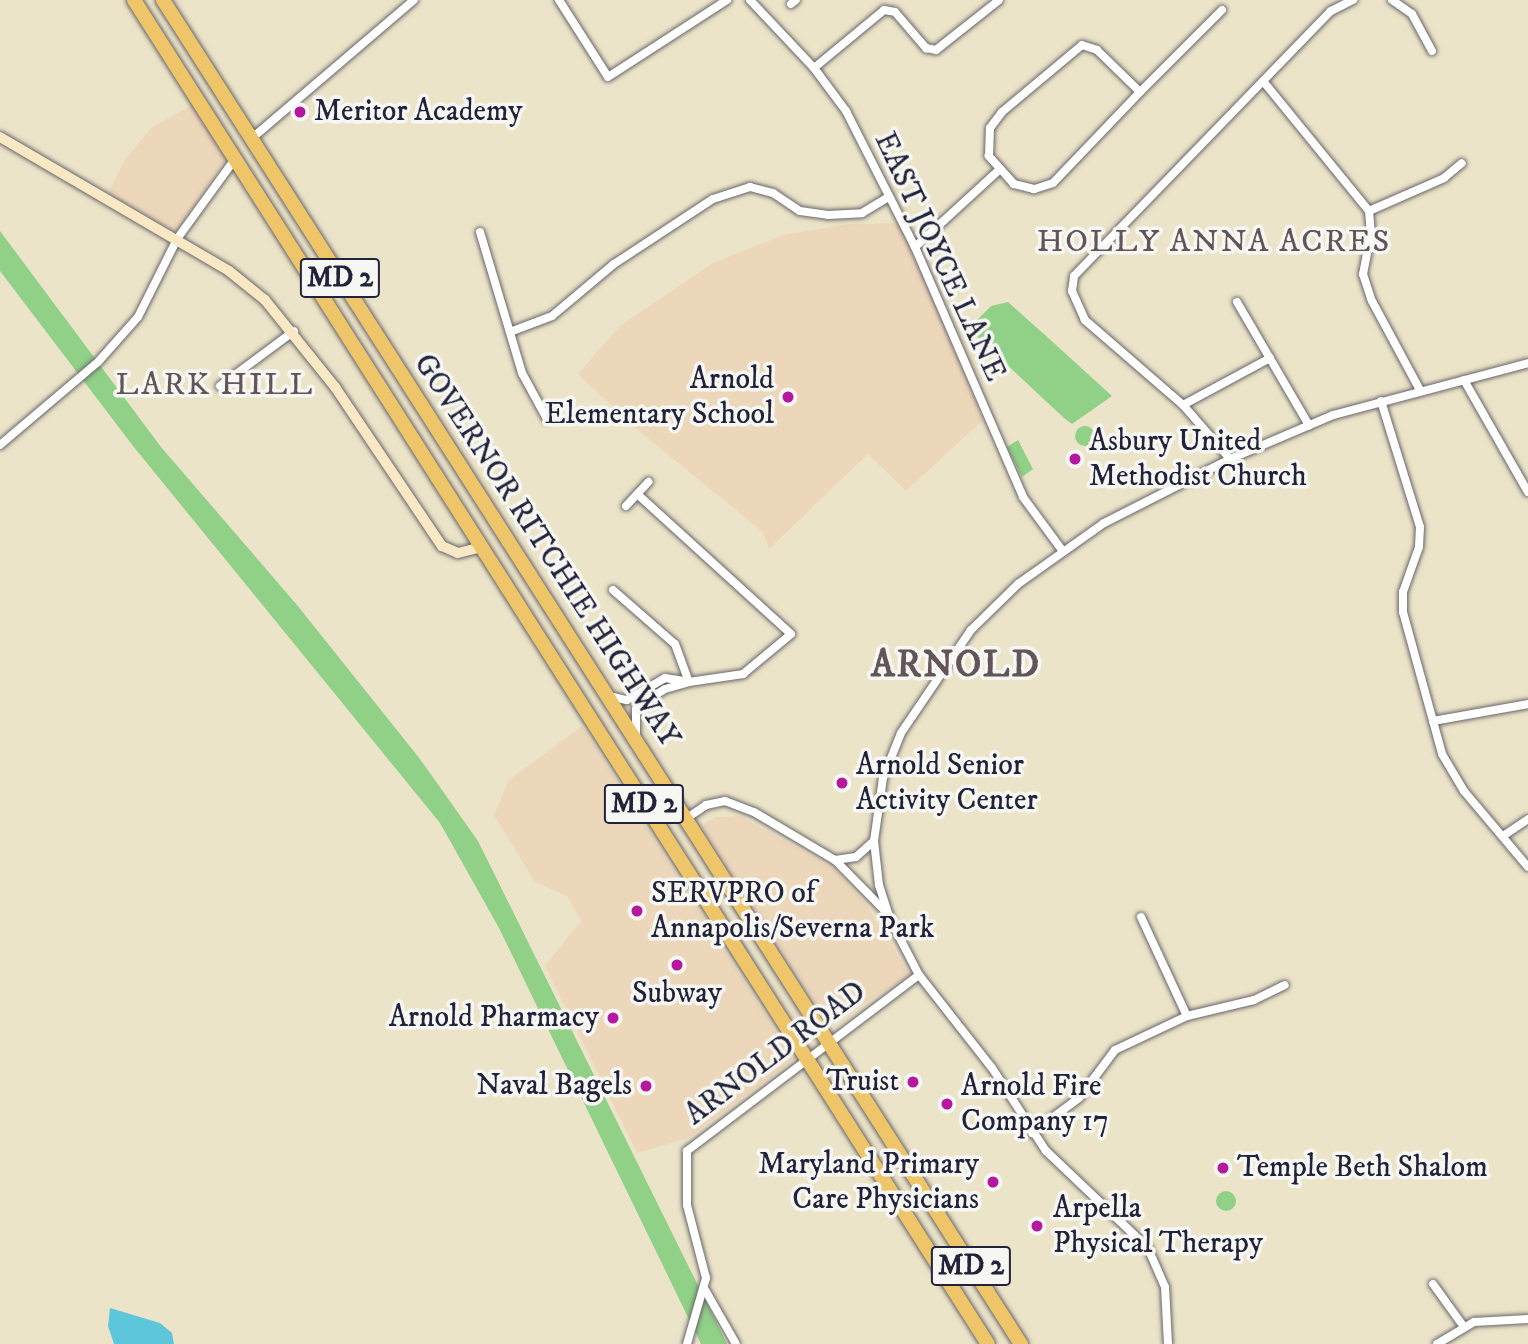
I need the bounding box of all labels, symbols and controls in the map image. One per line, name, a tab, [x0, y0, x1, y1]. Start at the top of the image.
place label: Meritor Academy	[314, 94, 523, 130]
marker: Meritor Academy	[292, 104, 308, 120]
street label: EAST JOYCE LANE	[866, 127, 1012, 387]
district label: HOLLY ANNA ACRES	[1039, 223, 1389, 261]
road number: MD 2	[300, 254, 380, 302]
street label: GOVERNOR RITCHIE HIGHWAY	[405, 348, 687, 754]
place label: Arnold Elementary School	[545, 362, 774, 432]
district label: LARK HILL	[117, 366, 313, 404]
marker: Arnold Elementary School	[780, 389, 796, 405]
place label: Asbury United Methodist Church	[1089, 424, 1307, 494]
marker: Asbury United Methodist Church	[1067, 451, 1083, 467]
district label: ARNOLD	[872, 644, 1040, 688]
place label: Arnold Senior Activity Center	[856, 748, 1038, 818]
marker: Arnold Senior Activity Center	[834, 775, 850, 791]
road number: MD 2	[604, 780, 684, 828]
place label: SERVPRO of Annapolis/Severna Park	[651, 876, 934, 946]
marker: SERVPRO of Annapolis/Severna Park	[629, 903, 645, 919]
marker: Subway	[669, 957, 685, 973]
street label: ARNOLD ROAD	[679, 974, 873, 1134]
place label: Subway	[632, 976, 722, 1012]
place label: Arnold Pharmacy	[389, 1000, 599, 1036]
marker: Arnold Pharmacy	[605, 1010, 621, 1026]
place label: Truist	[826, 1064, 899, 1100]
place label: Naval Bagels	[476, 1068, 632, 1104]
place label: Arnold Fire Company 17	[961, 1069, 1109, 1140]
marker: Truist	[905, 1074, 921, 1090]
marker: Naval Bagels	[638, 1078, 654, 1094]
marker: Arnold Fire Company 17	[939, 1096, 955, 1112]
place label: Maryland Primary Care Physicians	[758, 1147, 979, 1218]
place label: Temple Beth Shalom	[1237, 1150, 1488, 1186]
marker: Temple Beth Shalom	[1215, 1160, 1231, 1176]
marker: Maryland Primary Care Physicians	[985, 1174, 1001, 1190]
place label: Arpella Physical Therapy	[1053, 1191, 1263, 1262]
marker: Arpella Physical Therapy	[1027, 1216, 1047, 1236]
road number: MD 2	[931, 1242, 1011, 1290]

